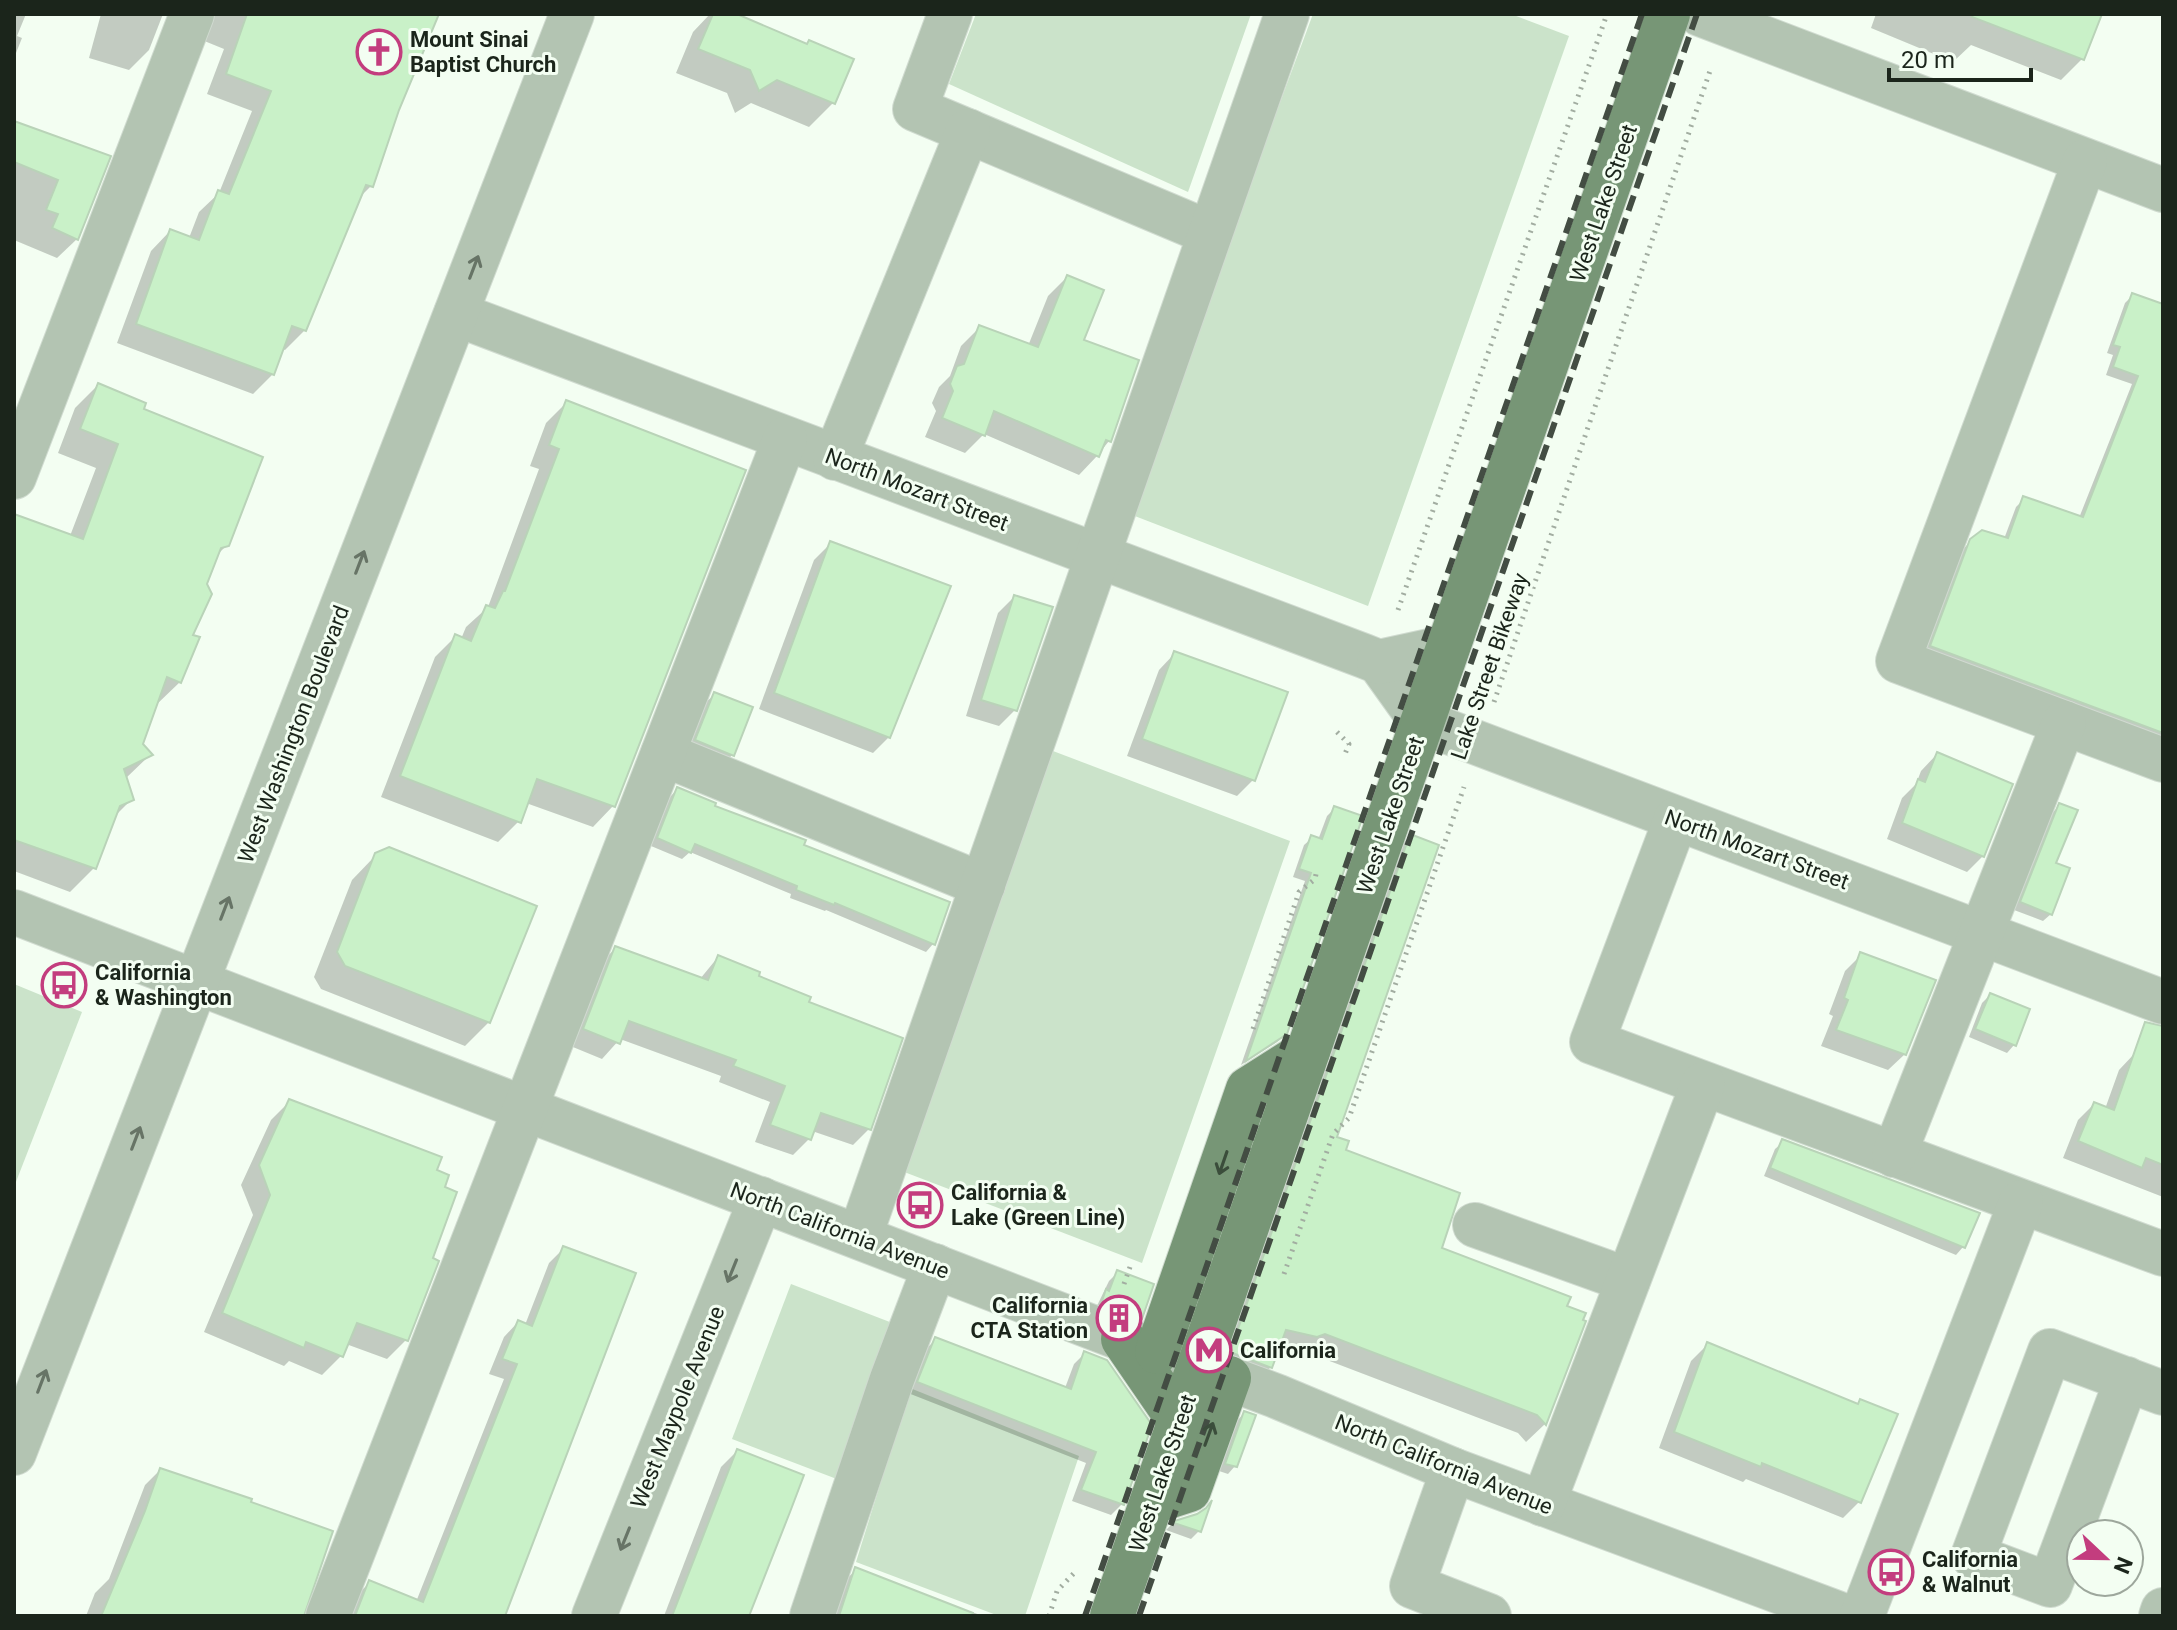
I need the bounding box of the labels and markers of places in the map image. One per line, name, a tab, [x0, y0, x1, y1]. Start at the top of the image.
place label: Mount Sinai Baptist Church	[410, 27, 556, 77]
church icon: Mount Sinai Baptist Church	[355, 28, 403, 76]
place label: California & Washington	[95, 960, 232, 1010]
bus stop icon: California & Washington	[40, 961, 88, 1009]
place label: California & Lake (Green Line)	[951, 1180, 1125, 1230]
bus stop icon: California & Lake (Green Line)	[896, 1181, 944, 1229]
place label: California CTA Station	[970, 1293, 1088, 1343]
building icon: California CTA Station	[1095, 1294, 1143, 1342]
metro station icon: California	[1185, 1326, 1233, 1374]
place label: California	[1240, 1338, 1336, 1363]
place label: California & Walnut	[1922, 1547, 2018, 1597]
bus stop icon: California & Walnut	[1867, 1548, 1915, 1596]

